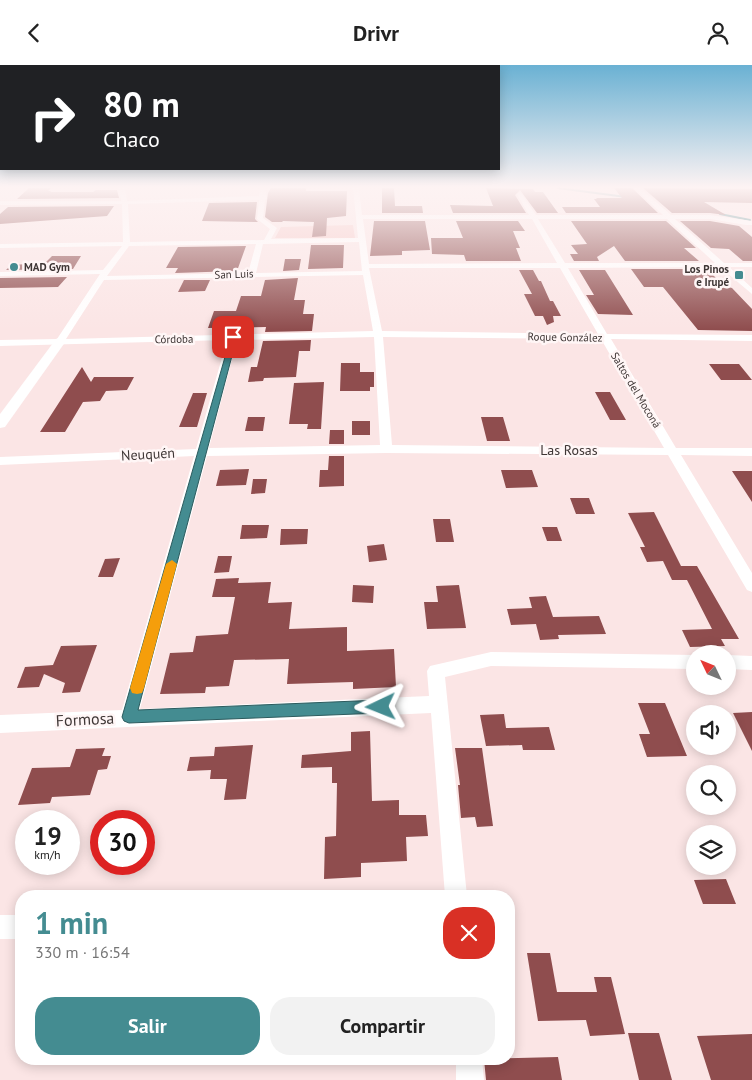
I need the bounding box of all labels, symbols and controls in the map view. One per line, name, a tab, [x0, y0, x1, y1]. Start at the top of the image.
icon: back	[20, 19, 48, 47]
text: Drivr	[353, 19, 399, 47]
icon: person	[704, 19, 732, 47]
text: 80 m	[103, 81, 180, 127]
icon: right	[20, 85, 85, 150]
text: Chaco	[103, 125, 160, 153]
place label: MAD Gym	[24, 260, 70, 274]
marker: MAD Gym	[8, 261, 20, 273]
place label: Los Pinos e Irupé	[685, 262, 729, 289]
street label: San Luis	[214, 266, 254, 282]
marker: Los Pinos e Irupé	[733, 269, 745, 281]
pin	[212, 316, 254, 358]
icon: arrive	[219, 323, 247, 351]
street label: Roque González	[527, 329, 603, 345]
street label: Córdoba	[155, 332, 193, 346]
street label: Saltos del Moconá	[608, 350, 664, 430]
street label: Las Rosas	[540, 441, 598, 459]
street label: Neuquén	[121, 444, 175, 464]
north arrow	[686, 645, 736, 695]
map controls	[686, 645, 736, 875]
position arrow	[354, 680, 406, 732]
button: sound	[686, 705, 736, 755]
street label: Formosa	[55, 707, 115, 731]
button: search	[686, 765, 736, 815]
speed limit sign: 30	[90, 810, 155, 875]
text: 19	[33, 820, 62, 852]
button: layers	[686, 825, 736, 875]
text: km/h	[34, 847, 61, 862]
text: 1 min	[35, 903, 108, 942]
button: close	[443, 907, 495, 959]
text: 330 m · 16:54	[35, 942, 130, 962]
button: Salir	[35, 997, 260, 1055]
button: Compartir	[270, 997, 495, 1055]

